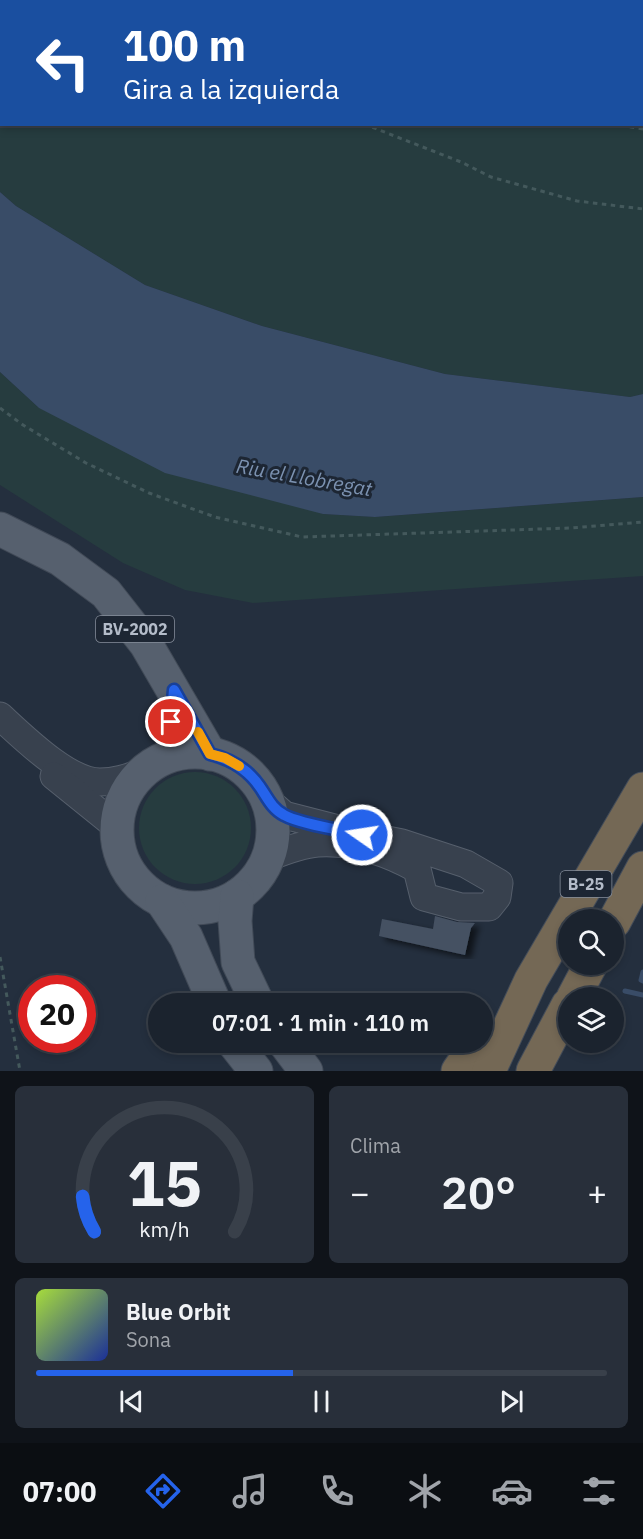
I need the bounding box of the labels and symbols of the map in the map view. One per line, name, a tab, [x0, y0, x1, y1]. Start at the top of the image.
water label: Riu el Llobregat	[234, 452, 374, 502]
road number: BV-2002	[96, 616, 174, 642]
pin	[145, 696, 196, 747]
position arrow	[330, 803, 394, 867]
road number: B-25	[560, 871, 612, 897]
speed limit sign: 20	[18, 975, 96, 1053]

